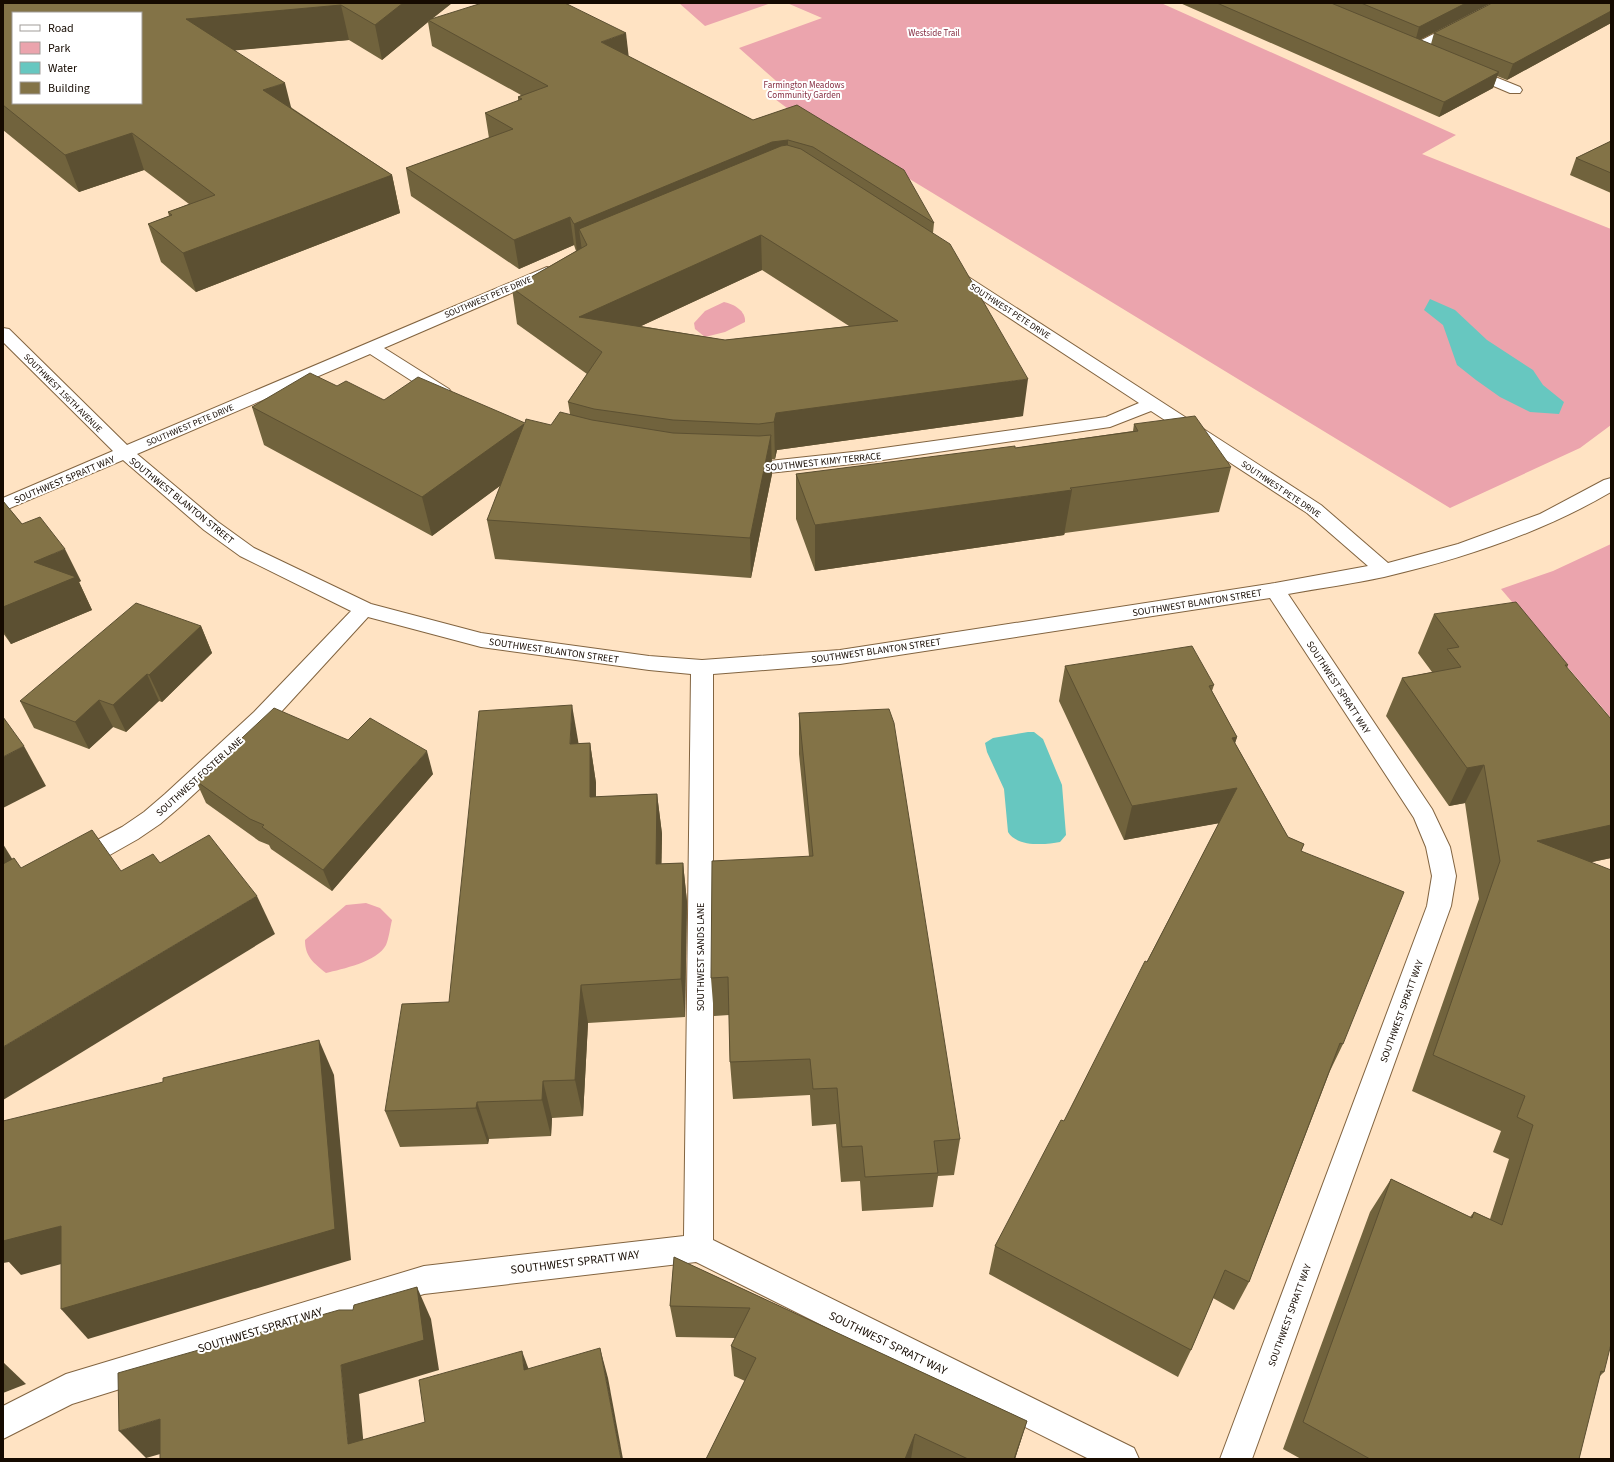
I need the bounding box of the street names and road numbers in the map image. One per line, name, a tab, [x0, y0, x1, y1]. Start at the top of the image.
street label: SOUTHWEST PETE DRIVE	[442, 273, 534, 322]
street label: SOUTHWEST PETE DRIVE	[967, 280, 1053, 343]
street label: SOUTHWEST 156TH AVENUE	[20, 351, 105, 436]
street label: SOUTHWEST PETE DRIVE	[144, 401, 236, 450]
street label: SOUTHWEST KIMY TERRACE	[764, 449, 882, 475]
street label: SOUTHWEST SPRATT WAY	[12, 452, 117, 507]
street label: SOUTHWEST BLANTON STREET	[126, 454, 237, 548]
street label: SOUTHWEST PETE DRIVE	[1238, 458, 1324, 521]
street label: SOUTHWEST BLANTON STREET	[1131, 586, 1264, 620]
street label: SOUTHWEST BLANTON STREET	[488, 635, 620, 667]
street label: SOUTHWEST BLANTON STREET	[810, 635, 943, 667]
street label: SOUTHWEST SPRATT WAY	[1303, 638, 1374, 737]
street label: SOUTHWEST FOSTER LANE	[153, 734, 246, 820]
street label: SOUTHWEST SANDS LANE	[694, 903, 708, 1011]
street label: SOUTHWEST SPRATT WAY	[1377, 958, 1427, 1065]
street label: SOUTHWEST SPRATT WAY	[510, 1246, 641, 1279]
street label: SOUTHWEST SPRATT WAY	[1265, 1262, 1315, 1369]
street label: SOUTHWEST SPRATT WAY	[196, 1303, 325, 1358]
street label: SOUTHWEST SPRATT WAY	[826, 1307, 950, 1380]

